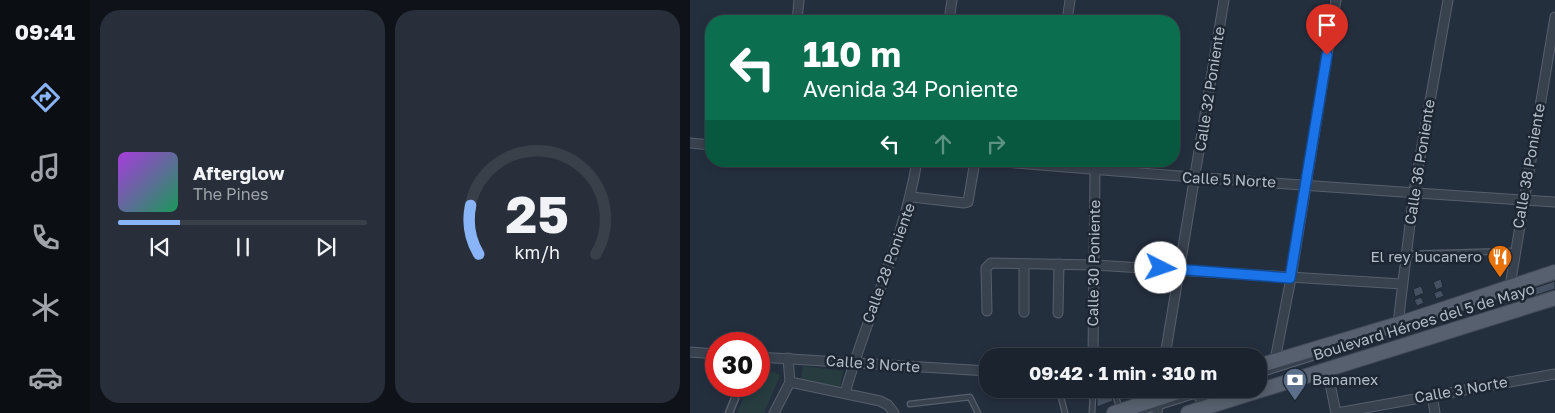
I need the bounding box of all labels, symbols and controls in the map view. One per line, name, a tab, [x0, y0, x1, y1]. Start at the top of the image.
pin	[1306, 4, 1348, 55]
icon: arrive	[1313, 11, 1341, 39]
text: 09:41	[15, 18, 75, 45]
street label: Calle 32 Poniente	[1190, 25, 1228, 153]
text: 110 m	[803, 33, 901, 75]
icon: left	[720, 35, 785, 100]
text: Avenida 34 Poniente	[803, 75, 1018, 102]
icon: directions	[28, 80, 63, 115]
street label: Calle 36 Poniente	[1400, 98, 1438, 226]
street label: Calle 38 Poniente	[1508, 102, 1548, 230]
icon: left	[876, 130, 904, 158]
icon: ahead	[929, 130, 957, 158]
icon: right	[982, 130, 1010, 158]
icon: music	[28, 150, 63, 185]
text: Afterglow	[193, 161, 284, 184]
street label: Calle 5 Norte	[1182, 168, 1277, 190]
text: 25	[506, 182, 569, 244]
text: The Pines	[193, 184, 268, 204]
street label: Calle 30 Poniente	[1083, 199, 1103, 327]
street label: Calle 28 Poniente	[858, 200, 918, 325]
icon: phone	[28, 220, 63, 255]
icon: previous	[146, 233, 174, 261]
icon: pause	[229, 233, 257, 261]
icon: next	[312, 233, 340, 261]
text: km/h	[515, 241, 560, 263]
position arrow	[1134, 241, 1186, 293]
restaurant icon: El rey bucanero	[1487, 244, 1513, 278]
place label: El rey bucanero	[1370, 247, 1482, 265]
street label: Boulevard Héroes del 5 de Mayo	[1311, 279, 1536, 363]
icon: climate	[28, 290, 63, 325]
speed limit sign: 30	[705, 332, 770, 397]
street label: Calle 3 Norte	[825, 351, 921, 375]
icon: car	[28, 360, 63, 395]
text: 09:42 · 1 min · 310 m	[1029, 361, 1217, 384]
bank icon: Banamex	[1282, 367, 1308, 401]
place label: Banamex	[1312, 370, 1378, 388]
street label: Calle 3 Norte	[1413, 372, 1509, 406]

